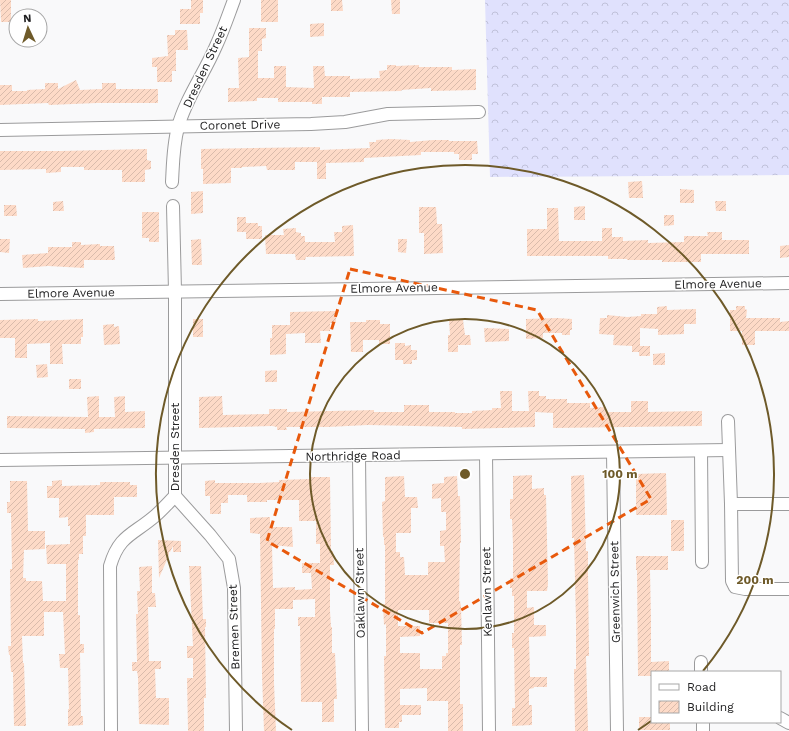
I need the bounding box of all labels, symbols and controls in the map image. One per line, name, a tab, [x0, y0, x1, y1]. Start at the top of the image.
north arrow	[8, 8, 48, 48]
text: N	[23, 12, 32, 25]
street label: Dresden Street	[180, 24, 230, 110]
street label: Coronet Drive	[200, 117, 280, 133]
street label: Elmore Avenue	[674, 276, 762, 292]
street label: Elmore Avenue	[350, 280, 438, 296]
street label: Elmore Avenue	[27, 285, 115, 301]
street label: Dresden Street	[168, 403, 182, 491]
street label: Northridge Road	[305, 448, 401, 464]
centre of rings	[458, 467, 472, 481]
text: 100 m	[602, 467, 638, 481]
street label: Greenwich Street	[607, 541, 623, 643]
street label: Kenlawn Street	[479, 547, 495, 637]
street label: Oaklawn Street	[352, 548, 368, 638]
text: 200 m	[736, 573, 774, 587]
street label: Bremen Street	[226, 584, 242, 670]
legend	[651, 671, 781, 723]
text: Road	[687, 680, 716, 694]
text: Building	[687, 700, 734, 714]

